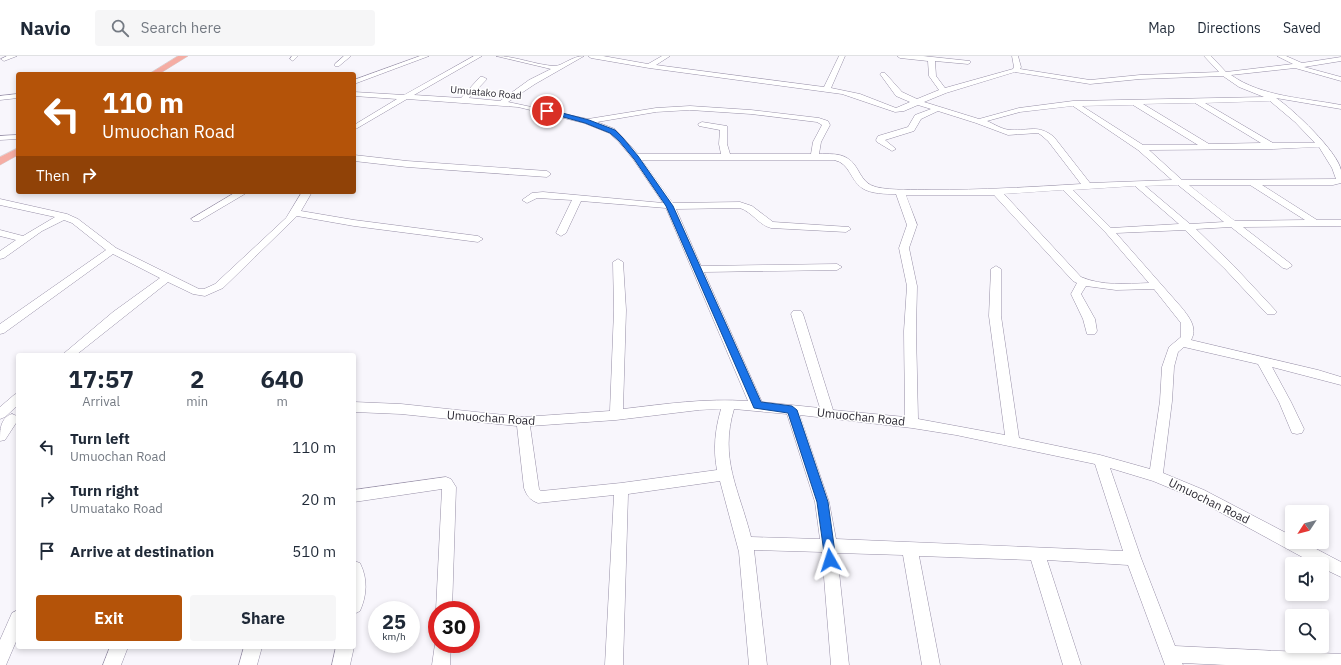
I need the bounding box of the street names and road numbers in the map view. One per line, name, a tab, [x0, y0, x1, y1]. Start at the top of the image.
street label: Umuatako Road	[450, 83, 522, 102]
street label: Umuochan Road	[816, 404, 906, 429]
street label: Umuochan Road	[446, 407, 536, 428]
street label: Umuochan Road	[1166, 474, 1252, 527]

